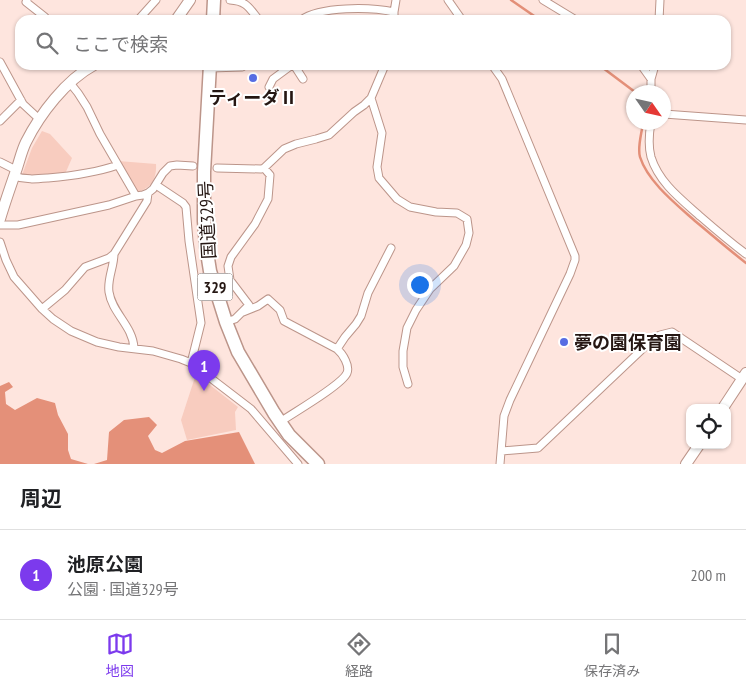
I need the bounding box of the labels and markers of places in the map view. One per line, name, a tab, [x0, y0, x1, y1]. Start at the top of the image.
marker: ティーダⅡ	[247, 72, 259, 84]
place label: ティーダⅡ	[209, 86, 297, 109]
place label: 夢の園保育園	[574, 331, 682, 354]
marker: 夢の園保育園	[558, 336, 570, 348]
pin: 1	[188, 350, 220, 391]

